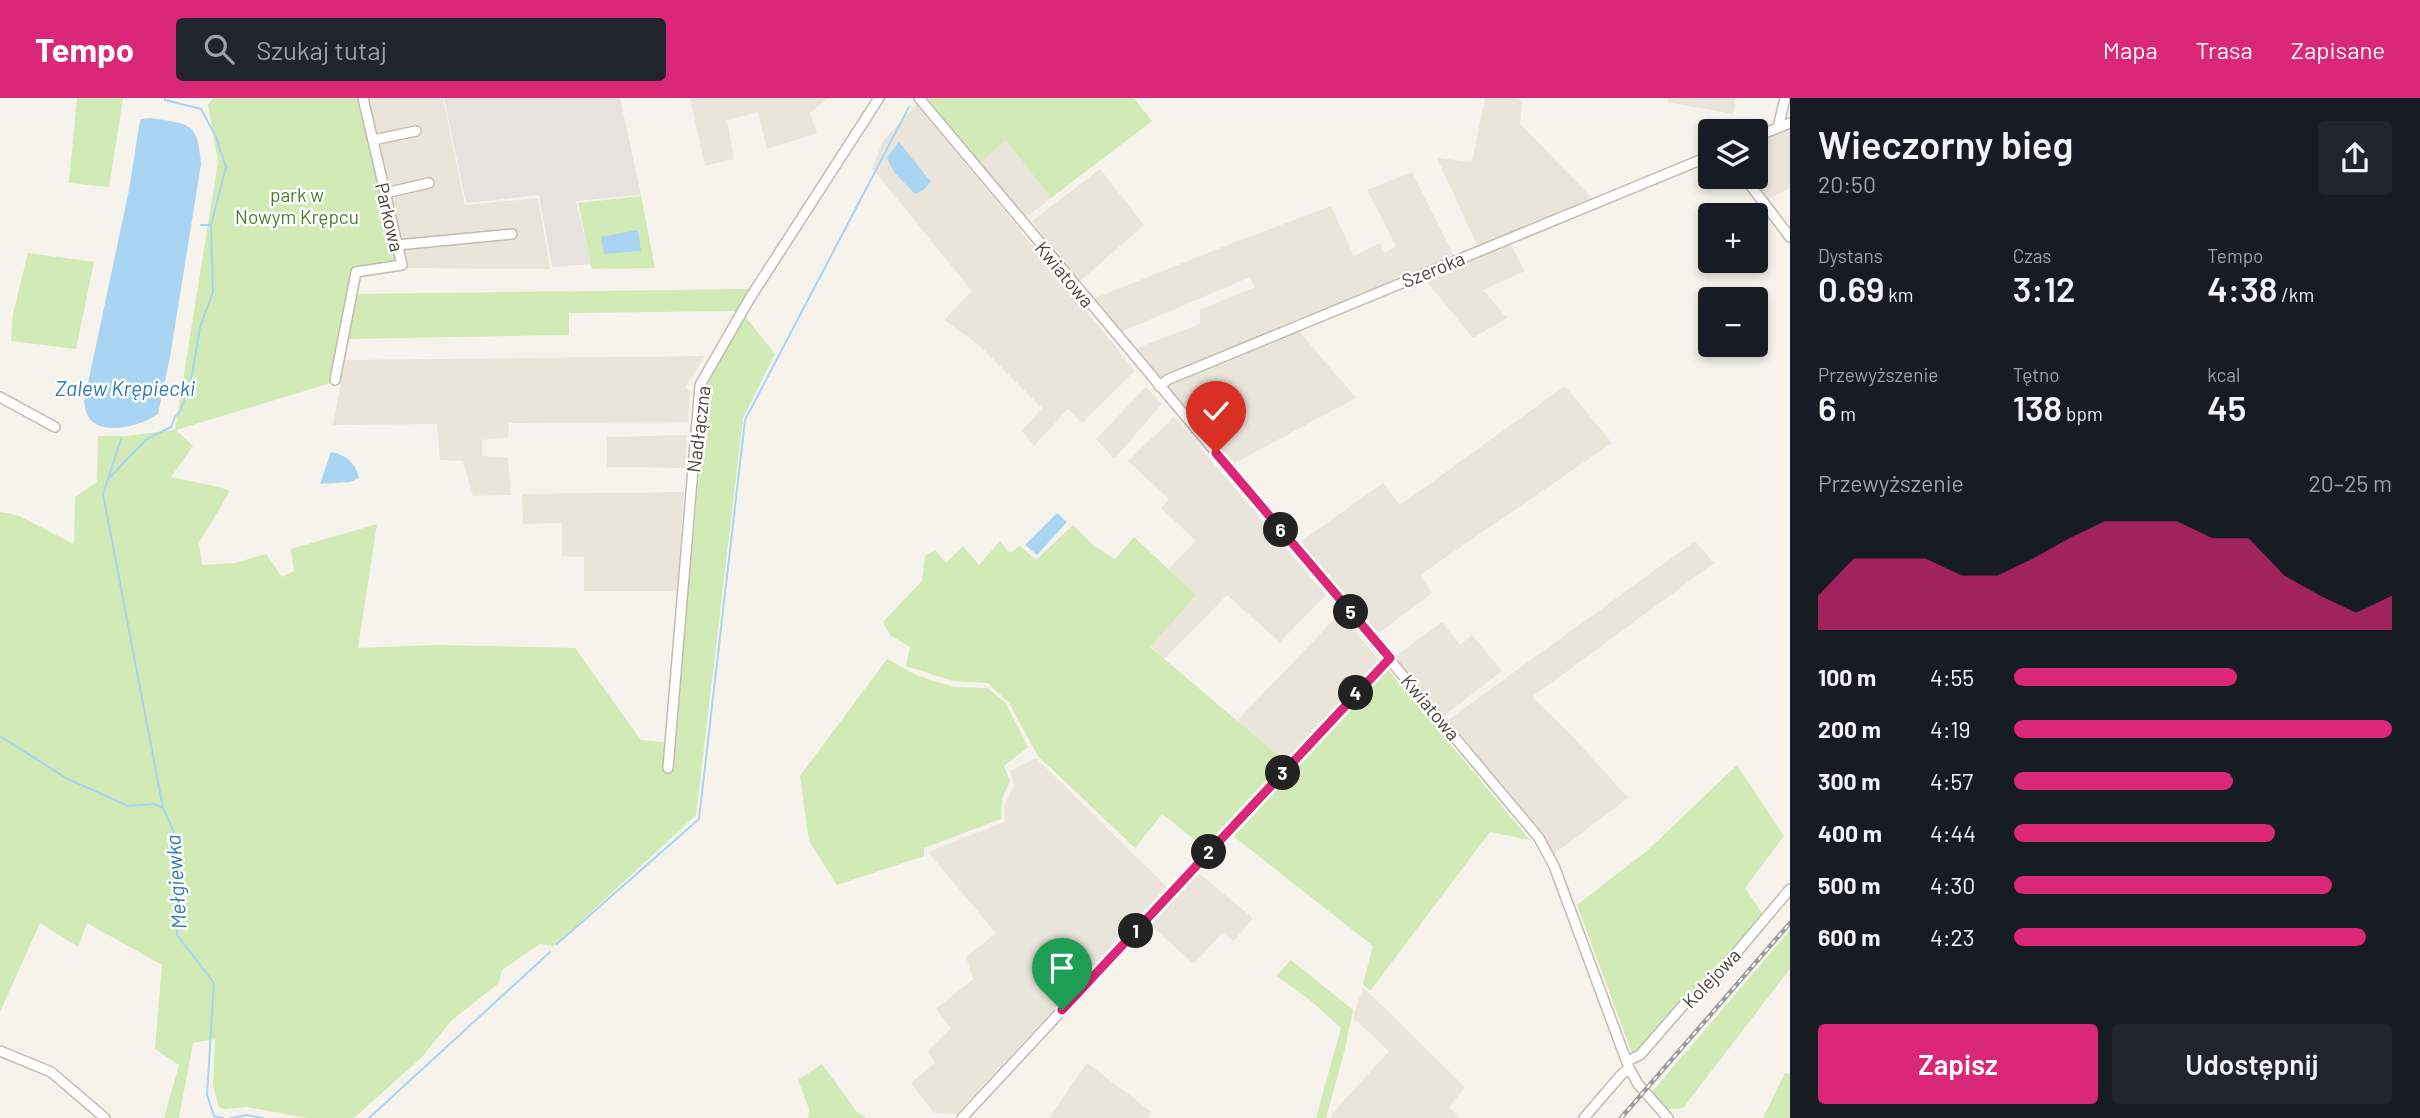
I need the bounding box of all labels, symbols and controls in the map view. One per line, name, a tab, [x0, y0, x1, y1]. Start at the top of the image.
search box	[176, 18, 666, 81]
text: Tempo	[35, 29, 134, 69]
icon: search	[200, 30, 238, 68]
text: Szukaj tutaj	[256, 34, 387, 65]
text: Mapa	[2103, 35, 2158, 64]
text: Trasa	[2196, 35, 2253, 64]
text: Zapisane	[2291, 35, 2385, 64]
map controls	[1698, 119, 1768, 357]
button: layers	[1698, 119, 1768, 189]
text: Wieczorny bieg	[1818, 121, 2073, 167]
button: share	[2318, 121, 2392, 195]
text: 20:50	[1818, 170, 1876, 198]
street label: Parkowa	[371, 180, 409, 254]
park label: park w Nowym Krępcu	[235, 183, 359, 228]
button: +	[1698, 203, 1768, 273]
street label: Kwiatowa	[1031, 236, 1099, 312]
text: Dystans	[1818, 244, 1883, 267]
text: Czas	[2013, 244, 2052, 267]
text: Tempo	[2207, 244, 2263, 267]
street label: Szeroka	[1398, 246, 1468, 292]
text: 0.69	[1818, 267, 1884, 309]
text: 3:12	[2013, 267, 2075, 309]
text: 4:38	[2207, 267, 2277, 309]
text: km	[1884, 283, 1913, 306]
text: /km	[2277, 283, 2314, 306]
button: −	[1698, 287, 1768, 357]
text: Przewyższenie	[1818, 363, 1938, 386]
text: Tętno	[2013, 363, 2060, 386]
text: kcal	[2207, 363, 2240, 386]
water label: Zalew Krępiecki	[55, 375, 196, 400]
pin	[1186, 381, 1246, 453]
street label: Nadłączna	[681, 384, 715, 474]
text: 6	[1818, 386, 1837, 428]
text: 138	[2013, 386, 2062, 428]
text: 45	[2207, 386, 2246, 428]
icon: check	[1197, 392, 1235, 430]
text: m	[1837, 402, 1856, 425]
text: bpm	[2062, 402, 2103, 425]
text: Przewyższenie	[1818, 469, 1964, 497]
text: 20–25 m	[2309, 469, 2392, 497]
pin: 6	[1264, 512, 1298, 548]
text: 6	[1275, 518, 1286, 541]
pin: 5	[1334, 594, 1368, 630]
text: 5	[1345, 600, 1356, 623]
text: 100 m	[1818, 663, 1876, 691]
text: 4:55	[1930, 663, 1974, 691]
street label: Kwiatowa	[1397, 669, 1465, 745]
pin: 4	[1338, 676, 1374, 710]
text: 4	[1350, 681, 1361, 704]
text: 200 m	[1818, 715, 1881, 743]
text: 4:19	[1930, 715, 1971, 743]
pin: 3	[1266, 756, 1300, 790]
text: 3	[1277, 761, 1288, 784]
text: 300 m	[1818, 767, 1880, 795]
text: 4:57	[1930, 767, 1973, 795]
text: 400 m	[1818, 819, 1882, 847]
text: 4:44	[1930, 819, 1976, 847]
water label: Mełgiewka	[159, 834, 191, 930]
pin: 2	[1192, 834, 1226, 870]
text: 2	[1203, 840, 1214, 863]
text: 500 m	[1818, 871, 1880, 899]
text: 4:30	[1930, 871, 1975, 899]
pin: 1	[1118, 914, 1154, 948]
text: 1	[1132, 919, 1139, 942]
text: 600 m	[1818, 923, 1880, 951]
text: 4:23	[1930, 923, 1975, 951]
pin	[1032, 938, 1092, 1010]
street label: Kolejowa	[1677, 943, 1745, 1013]
icon: arrive	[1043, 949, 1081, 987]
button: Zapisz	[1818, 1024, 2098, 1104]
button: Udostępnij	[2112, 1024, 2392, 1104]

